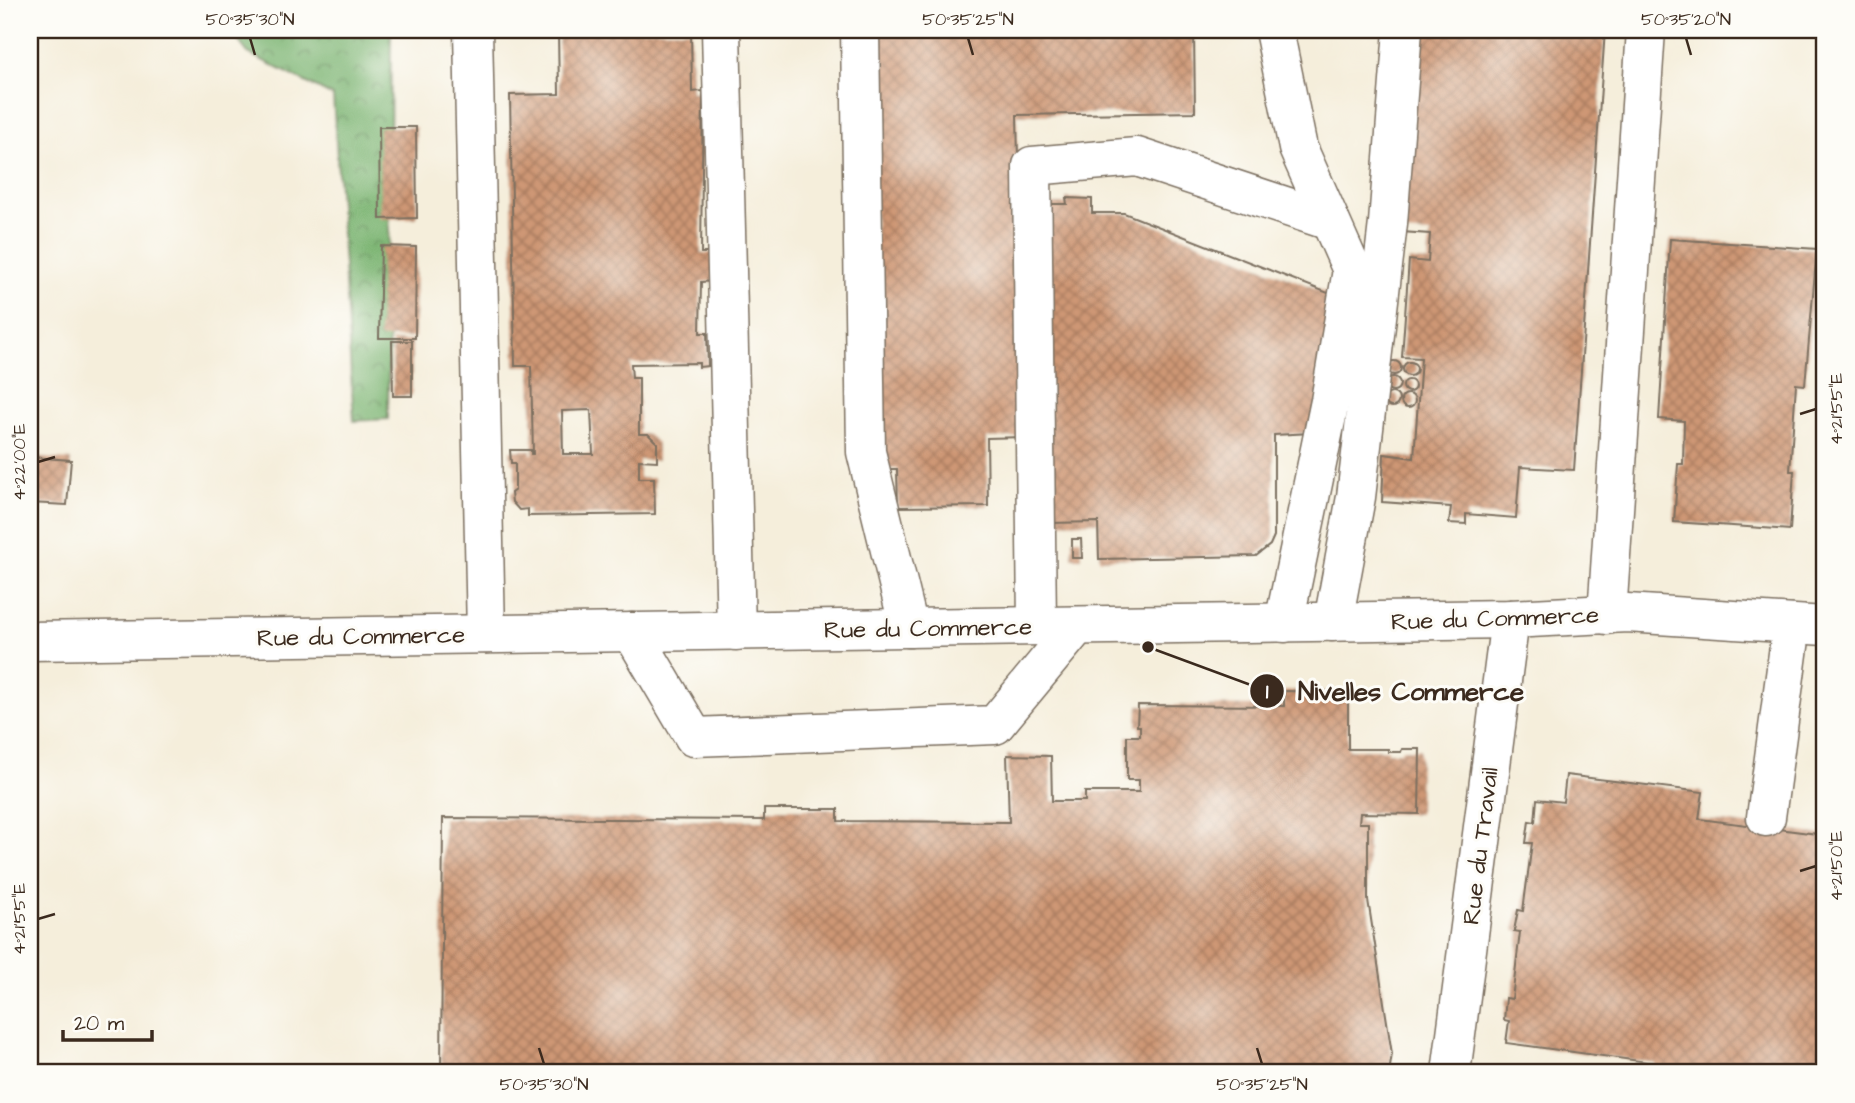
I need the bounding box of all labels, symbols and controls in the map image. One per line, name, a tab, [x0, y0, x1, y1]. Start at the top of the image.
text: 50°35'30"N	[206, 7, 294, 32]
text: 50°35'25"N	[922, 7, 1014, 32]
text: 50°35'20"N	[1641, 7, 1731, 32]
text: 4°21'55"E	[1824, 373, 1849, 445]
text: 4°22'00"E	[7, 423, 32, 501]
street label: Rue du Commerce	[1390, 598, 1600, 640]
street label: Rue du Commerce	[824, 610, 1032, 648]
street label: Rue du Commerce	[257, 618, 465, 656]
callout: Nivelles Commerce	[1249, 667, 1538, 714]
text: Nivelles Commerce	[1298, 674, 1524, 710]
text: 1	[1266, 677, 1269, 706]
street label: Rue du Travail	[1454, 765, 1508, 927]
text: 4°21'50"E	[1824, 830, 1849, 901]
text: 4°21'55"E	[7, 883, 32, 955]
scale bar	[63, 998, 152, 1042]
text: 20 m	[74, 1009, 125, 1038]
text: 50°35'30"N	[500, 1072, 588, 1097]
text: 50°35'25"N	[1216, 1072, 1308, 1097]

